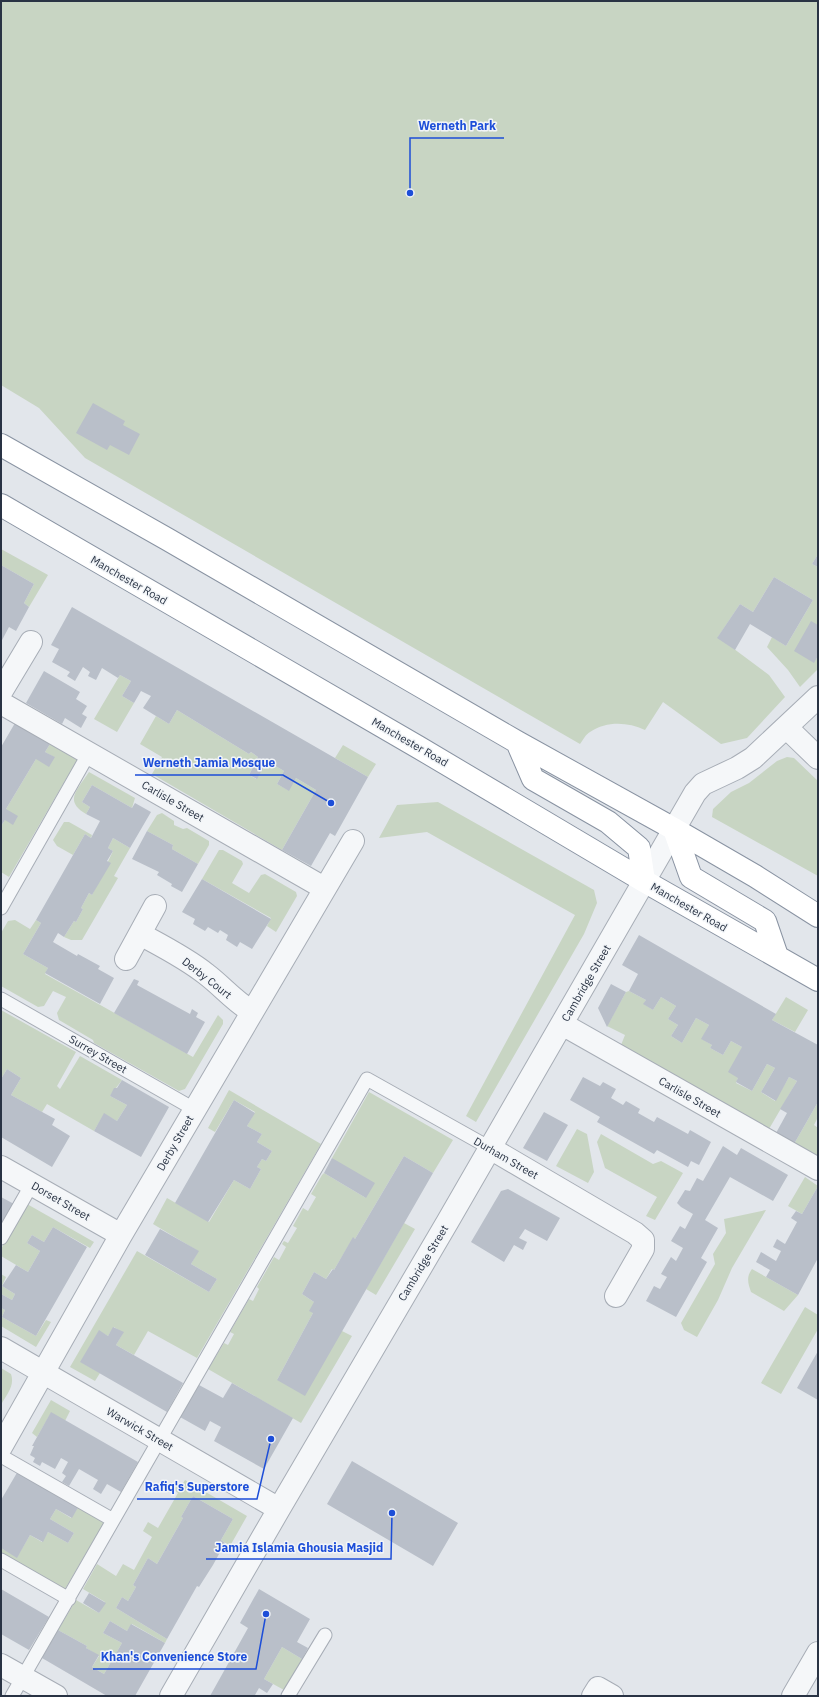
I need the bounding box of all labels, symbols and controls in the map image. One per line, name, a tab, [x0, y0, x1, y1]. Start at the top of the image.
callout: Werneth Park	[410, 114, 504, 138]
text: Werneth Park	[418, 118, 496, 133]
street label: Manchester Road	[88, 552, 170, 608]
street label: Manchester Road	[369, 714, 451, 770]
callout: Werneth Jamia Mosque	[135, 751, 283, 775]
text: Werneth Jamia Mosque	[143, 755, 276, 770]
street label: Carlisle Street	[139, 778, 207, 825]
street label: Manchester Road	[648, 879, 730, 935]
street label: Cambridge Street	[558, 942, 614, 1024]
street label: Derby Court	[179, 954, 235, 1002]
street label: Surrey Street	[66, 1032, 130, 1076]
street label: Carlisle Street	[656, 1074, 724, 1121]
street label: Derby Street	[153, 1113, 197, 1173]
street label: Durham Street	[471, 1134, 541, 1182]
street label: Dorset Street	[29, 1179, 93, 1224]
street label: Cambridge Street	[395, 1222, 451, 1304]
street label: Warwick Street	[104, 1404, 176, 1454]
callout: Rafiq's Superstore	[137, 1475, 257, 1499]
text: Rafiq's Superstore	[145, 1479, 249, 1494]
callout: Jamia Islamia Ghousia Masjid	[206, 1535, 391, 1559]
text: Jamia Islamia Ghousia Masjid	[215, 1540, 383, 1555]
callout: Khan's Convenience Store	[93, 1645, 256, 1669]
text: Khan's Convenience Store	[101, 1649, 248, 1664]

